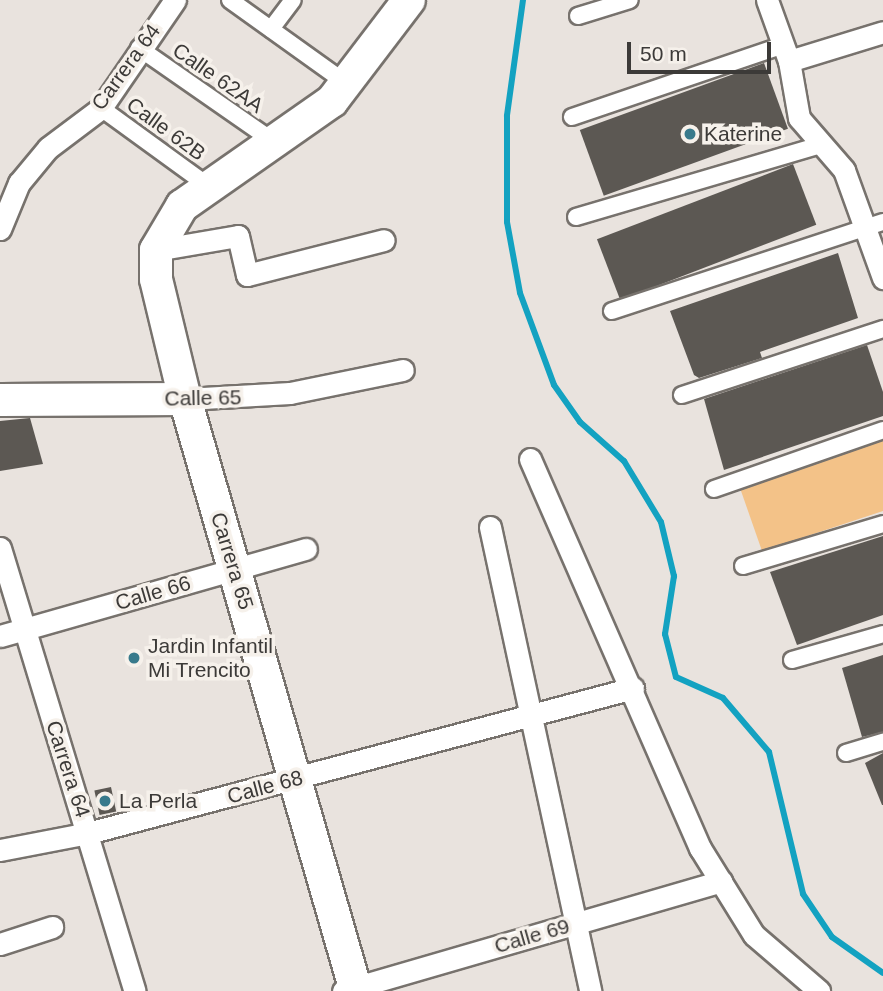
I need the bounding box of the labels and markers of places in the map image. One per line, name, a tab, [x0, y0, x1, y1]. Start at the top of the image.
place label: Katerine	[704, 121, 782, 147]
marker: Katerine	[682, 126, 698, 142]
place label: Jardin Infantil Mi Trencito	[148, 633, 273, 683]
marker: Jardin Infantil Mi Trencito	[126, 650, 142, 666]
place label: La Perla	[119, 788, 197, 814]
marker: La Perla	[97, 793, 113, 809]

